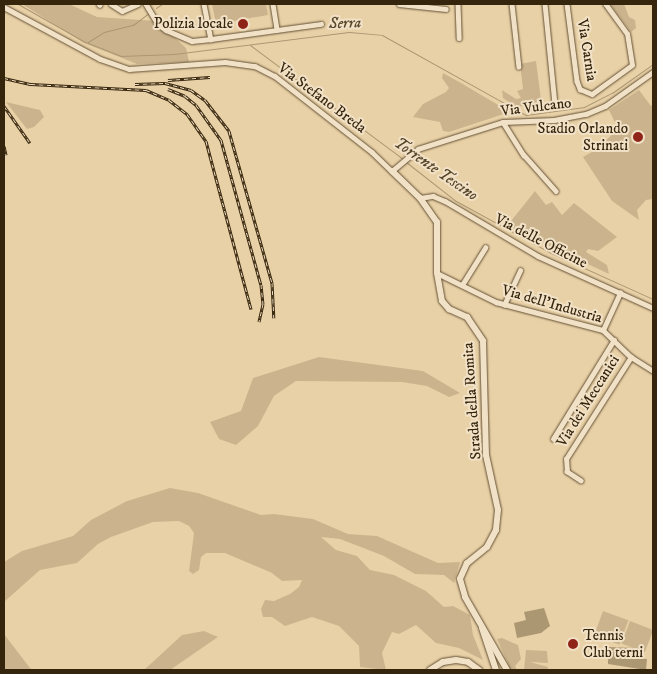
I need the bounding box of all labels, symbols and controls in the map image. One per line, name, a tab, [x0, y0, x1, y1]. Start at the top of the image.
water label: Serra	[328, 13, 362, 33]
place label: Polizia locale	[154, 15, 233, 33]
marker: Polizia locale	[237, 18, 249, 30]
street label: Via Carnia	[573, 18, 601, 82]
street label: Via Stefano Breda	[274, 59, 370, 137]
street label: Via Vulcano	[500, 94, 572, 120]
place label: Stadio Orlando Strinati	[538, 119, 628, 154]
marker: Stadio Orlando Strinati	[632, 131, 644, 143]
water label: Torrente Tescino	[390, 133, 482, 205]
street label: Via delle Officine	[492, 210, 590, 272]
street label: Via dell'Industria	[500, 281, 604, 327]
street label: Strada della Romita	[459, 342, 485, 460]
street label: Via dei Meccanici	[553, 352, 623, 450]
place label: Tennis Club terni	[583, 626, 643, 661]
marker: Tennis Club terni	[567, 638, 579, 650]

